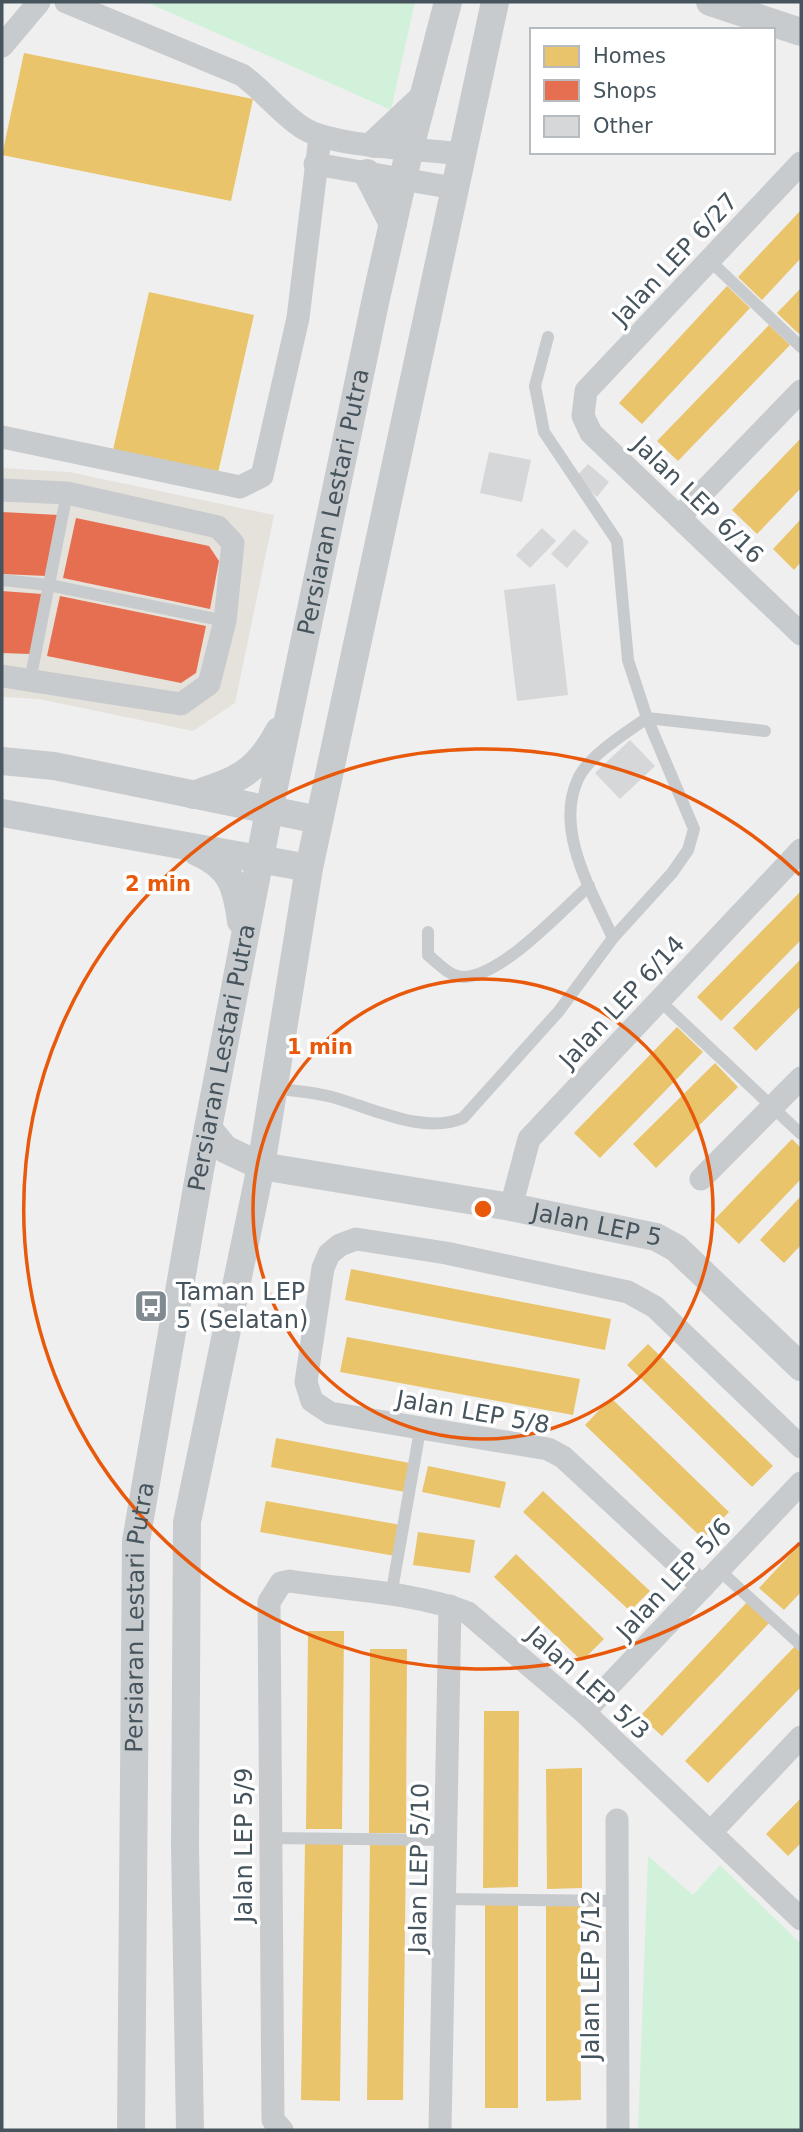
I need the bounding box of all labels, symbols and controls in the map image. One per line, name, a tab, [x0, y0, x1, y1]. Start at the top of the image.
legend	[530, 28, 775, 154]
text: Homes	[593, 44, 666, 68]
text: Shops	[593, 79, 657, 103]
text: Other	[593, 114, 653, 138]
street label: Jalan LEP 6/27	[605, 187, 743, 332]
street label: Persiaran Lestari Putra	[292, 366, 375, 637]
street label: Jalan LEP 6/16	[626, 429, 769, 569]
text: 2 min	[125, 872, 191, 896]
street label: Persiaran Lestari Putra	[183, 922, 261, 1193]
street label: Jalan LEP 6/14	[552, 930, 690, 1075]
text: 1 min	[287, 1035, 353, 1059]
centre of rings	[471, 1197, 495, 1221]
street label: Jalan LEP 5	[528, 1197, 664, 1252]
place label: Taman LEP 5 (Selatan)	[175, 1278, 308, 1334]
bus stop icon: Taman LEP 5 (Selatan)	[132, 1287, 170, 1325]
street label: Jalan LEP 5/8	[392, 1384, 552, 1439]
street label: Persiaran Lestari Putra	[120, 1480, 160, 1753]
street label: Jalan LEP 5/6	[609, 1513, 737, 1647]
street label: Jalan LEP 5/3	[519, 1619, 655, 1745]
street label: Jalan LEP 5/9	[230, 1767, 258, 1925]
street label: Jalan LEP 5/10	[403, 1783, 434, 1955]
street label: Jalan LEP 5/12	[577, 1890, 605, 2062]

